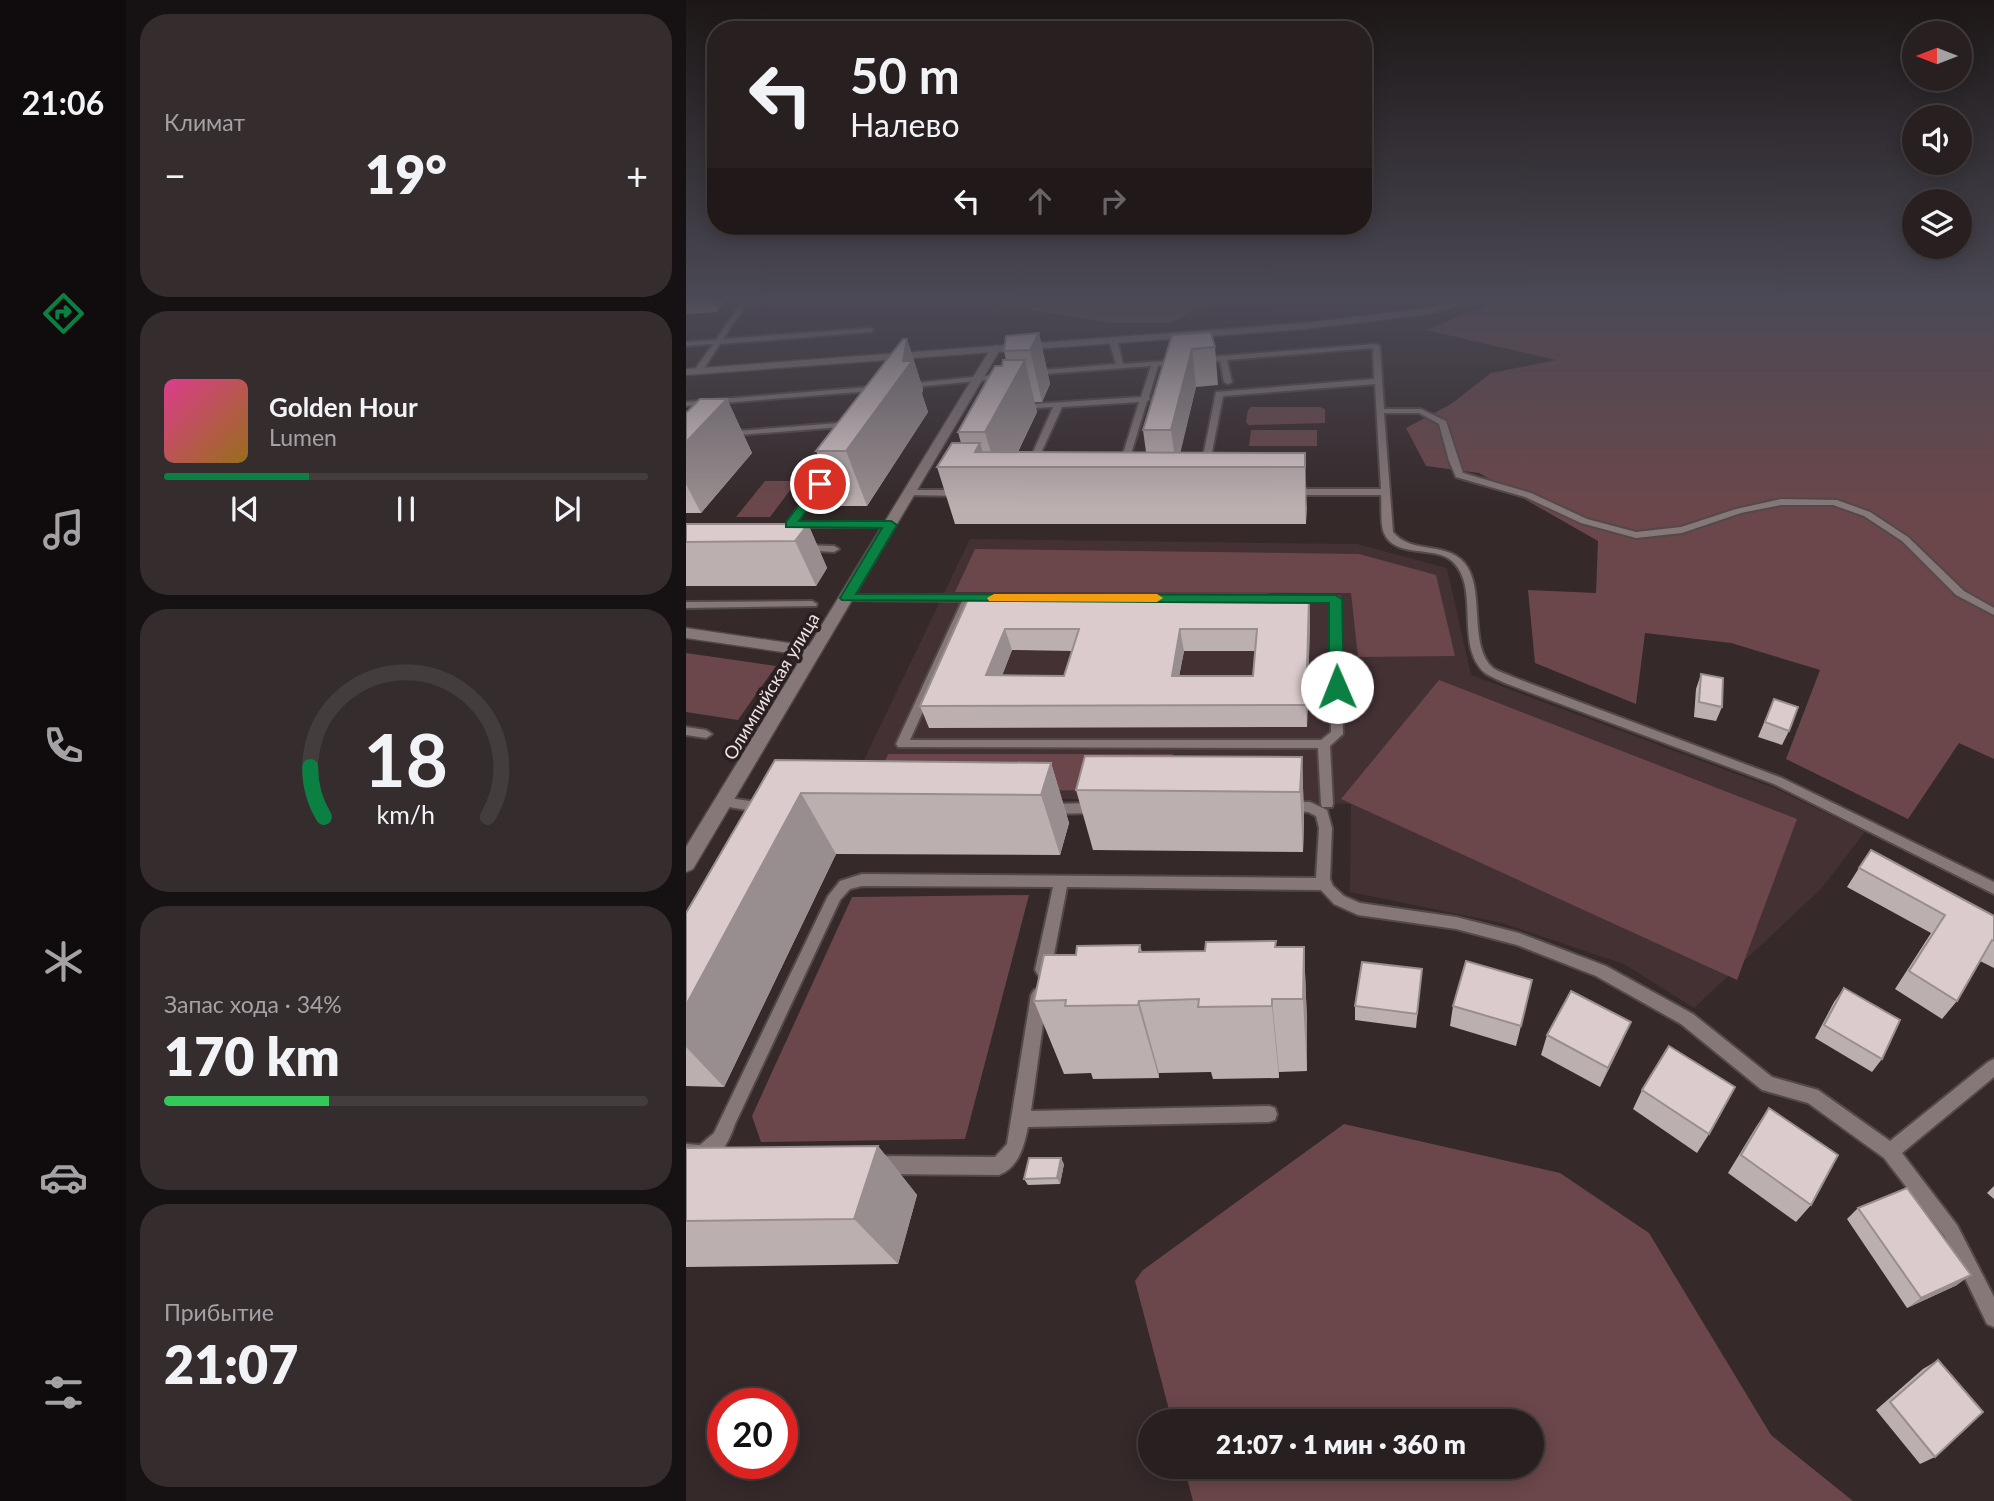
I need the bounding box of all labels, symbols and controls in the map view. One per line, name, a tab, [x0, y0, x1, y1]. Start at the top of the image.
north arrow	[1902, 21, 1972, 91]
map controls	[1902, 21, 1972, 259]
text: 50 m	[850, 46, 960, 104]
icon: left	[735, 49, 826, 140]
text: 21:06	[22, 83, 104, 122]
text: Налево	[850, 105, 960, 144]
button: sound	[1902, 105, 1972, 175]
text: Климат	[164, 108, 245, 136]
text: 19°	[365, 143, 447, 205]
text: −	[164, 152, 186, 198]
text: +	[626, 152, 648, 198]
icon: left	[948, 182, 986, 220]
icon: ahead	[1021, 182, 1059, 220]
icon: right	[1094, 182, 1132, 220]
button: layers	[1902, 189, 1972, 259]
icon: directions	[39, 289, 88, 338]
text: Golden Hour	[269, 391, 418, 423]
text: Lumen	[269, 423, 337, 451]
pin	[790, 454, 850, 514]
icon: arrive	[801, 465, 839, 503]
icon: previous	[226, 490, 264, 528]
icon: pause	[387, 490, 425, 528]
icon: next	[548, 490, 586, 528]
icon: music	[39, 505, 88, 554]
street label: Олимпийская улица	[718, 609, 824, 763]
position arrow	[1300, 650, 1374, 724]
text: 18	[364, 715, 448, 803]
icon: phone	[39, 721, 88, 770]
text: km/h	[377, 798, 435, 828]
icon: climate	[39, 937, 88, 986]
text: Запас хода · 34%	[164, 990, 342, 1018]
text: 170 km	[164, 1025, 340, 1087]
icon: car	[39, 1153, 88, 1202]
text: Прибытие	[164, 1298, 274, 1326]
text: 21:07	[164, 1333, 298, 1395]
icon: filters	[39, 1368, 88, 1417]
speed limit sign: 20	[707, 1388, 798, 1479]
text: 21:07 · 1 мин · 360 m	[1216, 1428, 1466, 1460]

